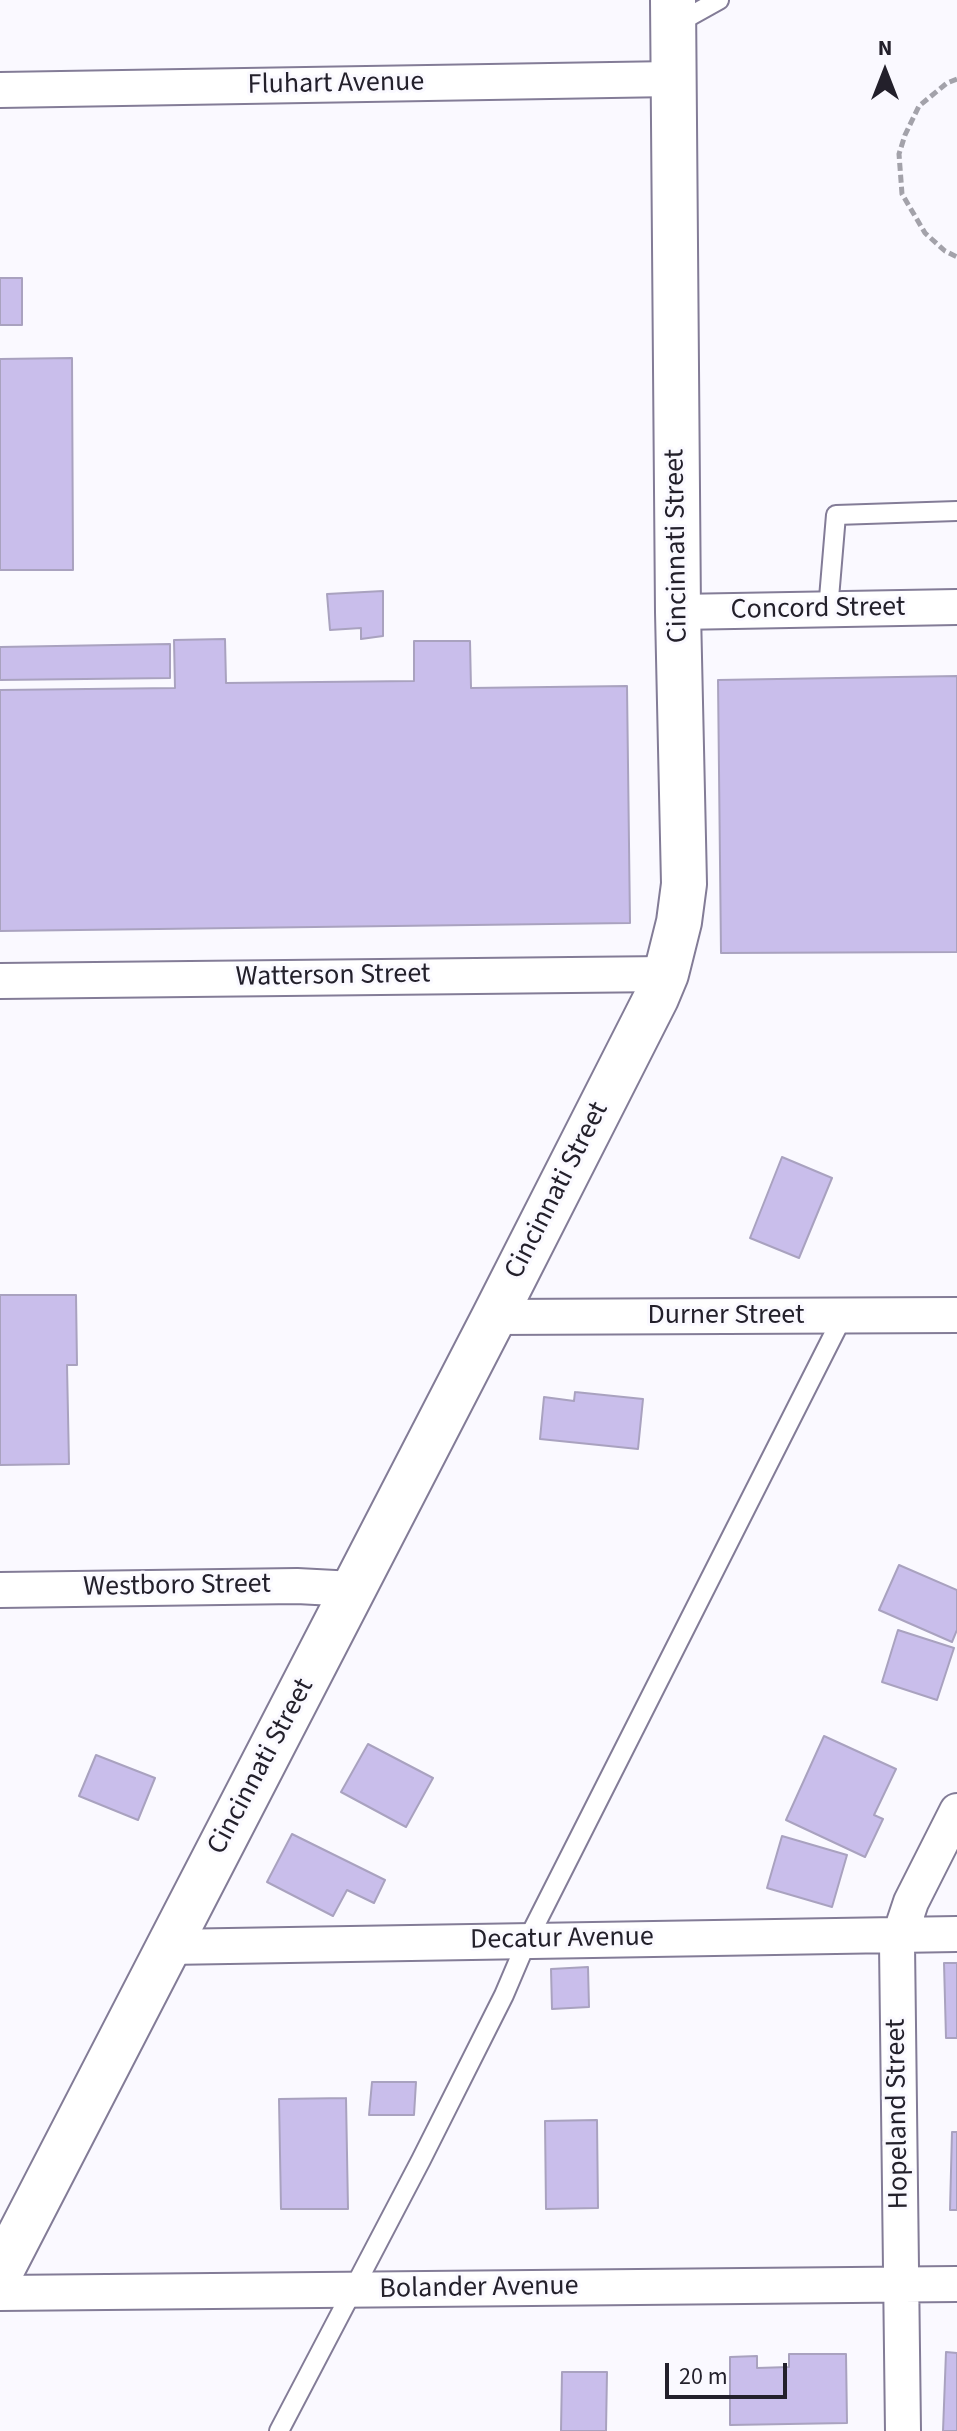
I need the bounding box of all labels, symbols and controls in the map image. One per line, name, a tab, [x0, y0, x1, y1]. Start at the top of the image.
north arrow	[845, 32, 925, 112]
text: N	[878, 32, 892, 64]
street label: Fluhart Avenue	[247, 67, 425, 103]
street label: Cincinnati Street	[660, 449, 696, 643]
street label: Concord Street	[730, 592, 906, 628]
street label: Watterson Street	[235, 959, 431, 995]
street label: Cincinnati Street	[499, 1097, 617, 1285]
street label: Durner Street	[648, 1300, 804, 1334]
street label: Westboro Street	[83, 1569, 271, 1605]
street label: Cincinnati Street	[202, 1673, 322, 1861]
street label: Decatur Avenue	[470, 1922, 654, 1958]
street label: Hopeland Street	[881, 2018, 917, 2210]
street label: Bolander Avenue	[379, 2270, 579, 2308]
scale bar	[669, 2347, 791, 2397]
text: 20 m	[679, 2359, 728, 2394]

